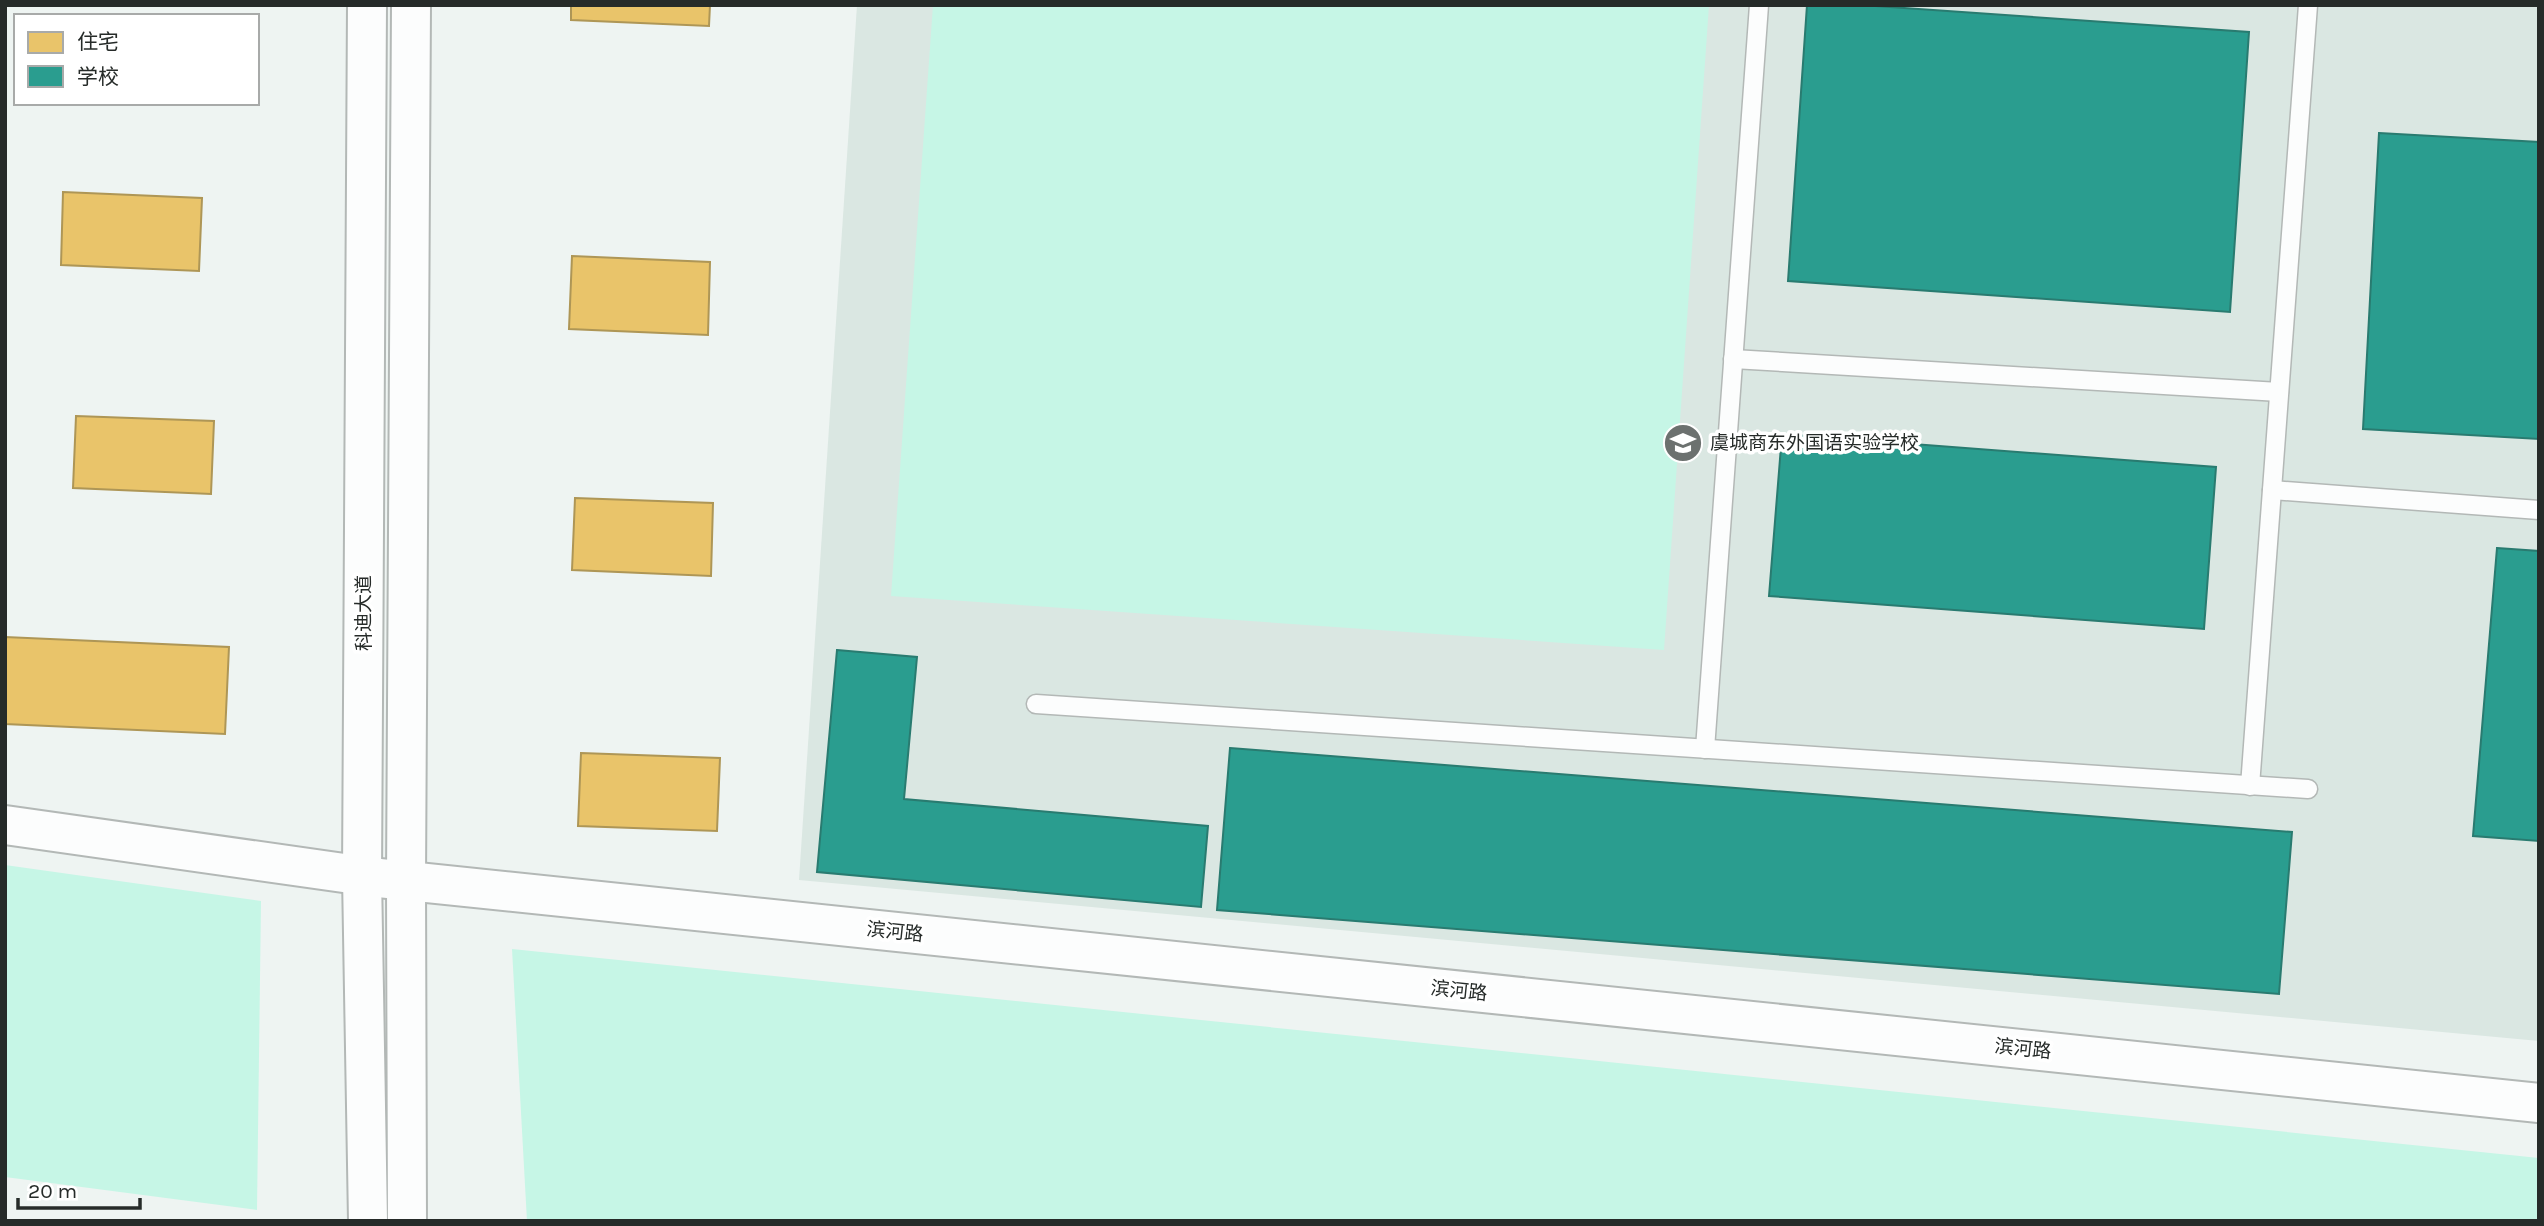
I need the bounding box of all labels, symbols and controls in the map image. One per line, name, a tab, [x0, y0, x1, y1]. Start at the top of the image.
legend	[14, 14, 259, 105]
text: 住宅	[77, 30, 119, 54]
text: 学校	[77, 65, 119, 89]
school or university icon: 虞城商东外国语实验学校	[1662, 422, 1704, 464]
place label: 虞城商东外国语实验学校	[1710, 432, 1919, 454]
street label: 科迪大道	[353, 575, 375, 651]
street label: 滨河路	[865, 918, 925, 946]
street label: 滨河路	[1429, 977, 1489, 1005]
street label: 滨河路	[1993, 1035, 2053, 1063]
scale bar	[18, 1166, 140, 1210]
text: 20 m	[28, 1179, 77, 1203]

